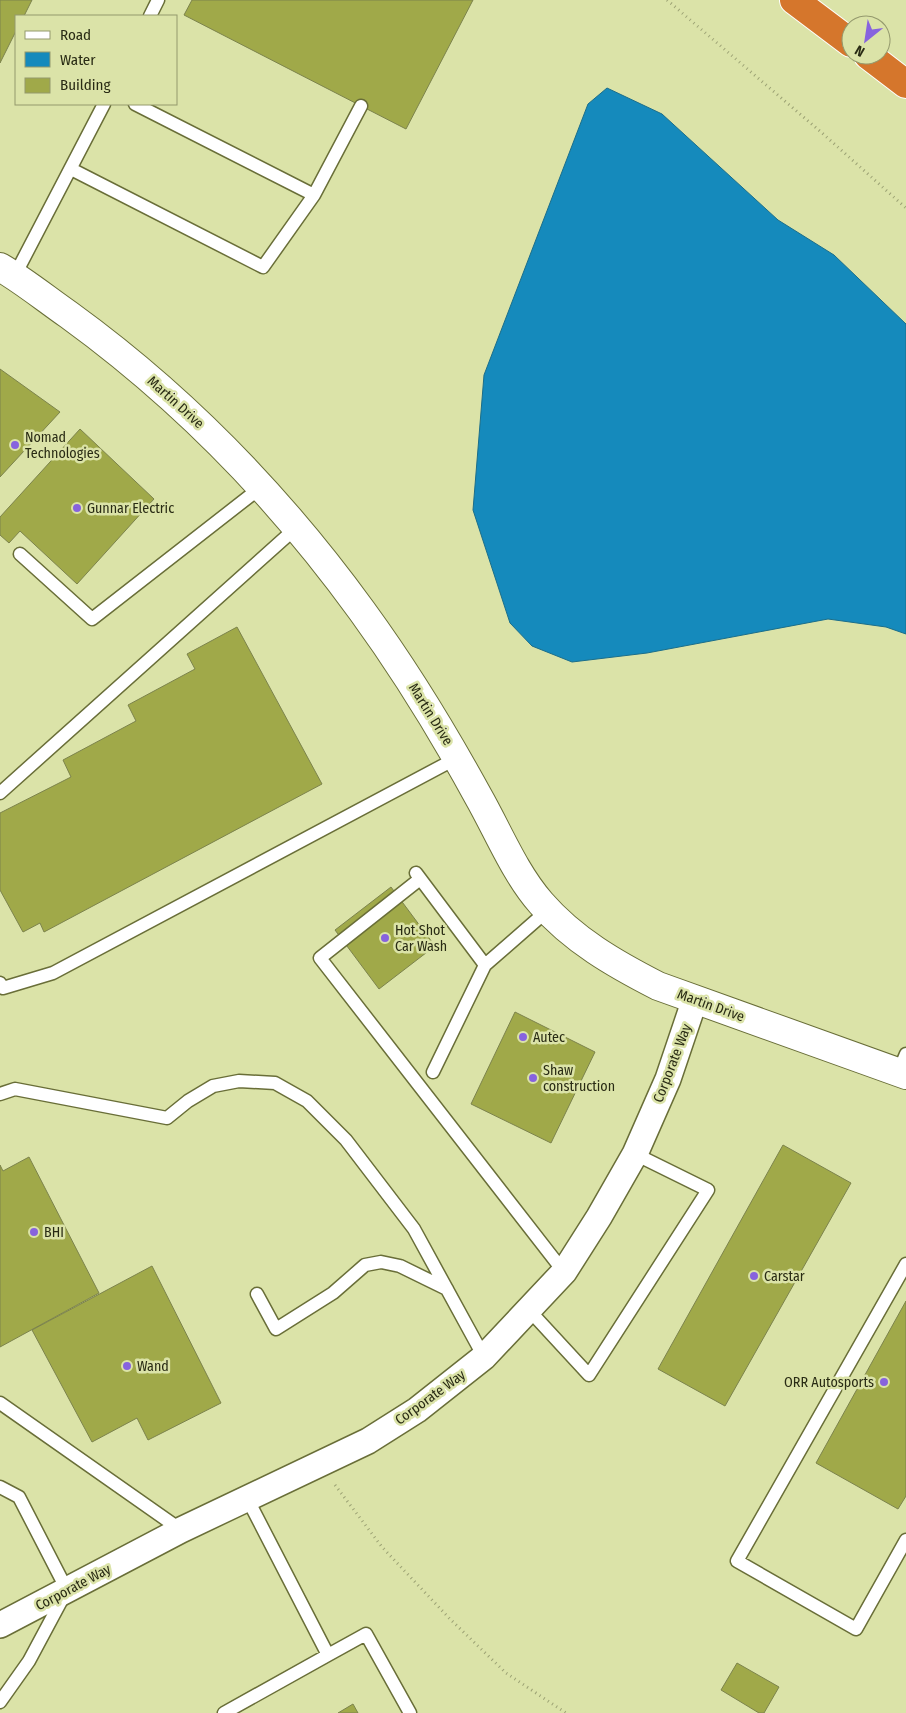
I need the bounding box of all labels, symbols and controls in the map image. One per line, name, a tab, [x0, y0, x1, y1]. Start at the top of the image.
legend	[15, 15, 178, 105]
north arrow	[841, 15, 891, 65]
text: Road	[60, 26, 91, 44]
text: N	[852, 41, 868, 60]
text: Water	[60, 51, 96, 69]
text: Building	[60, 76, 111, 94]
street label: Martin Drive	[144, 373, 207, 432]
place label: Nomad Technologies	[25, 429, 100, 462]
marker: Nomad Technologies	[9, 439, 21, 451]
place label: Gunnar Electric	[87, 500, 174, 517]
marker: Gunnar Electric	[71, 502, 83, 514]
street label: Martin Drive	[405, 680, 456, 749]
place label: Hot Shot Car Wash	[395, 922, 447, 955]
marker: Hot Shot Car Wash	[379, 932, 391, 944]
street label: Martin Drive	[675, 985, 747, 1025]
street label: Corporate Way	[650, 1021, 695, 1105]
place label: Autec	[533, 1029, 565, 1046]
marker: Autec	[517, 1031, 529, 1043]
place label: Shaw construction	[543, 1062, 615, 1095]
marker: Shaw construction	[527, 1072, 539, 1084]
place label: BHI	[44, 1224, 64, 1241]
marker: BHI	[28, 1226, 40, 1238]
place label: Carstar	[764, 1268, 805, 1285]
marker: Carstar	[748, 1270, 760, 1282]
place label: Wand	[137, 1358, 169, 1375]
marker: Wand	[121, 1360, 133, 1372]
street label: Corporate Way	[392, 1366, 469, 1429]
place label: ORR Autosports	[784, 1374, 874, 1391]
marker: ORR Autosports	[878, 1376, 890, 1388]
street label: Corporate Way	[33, 1560, 114, 1614]

